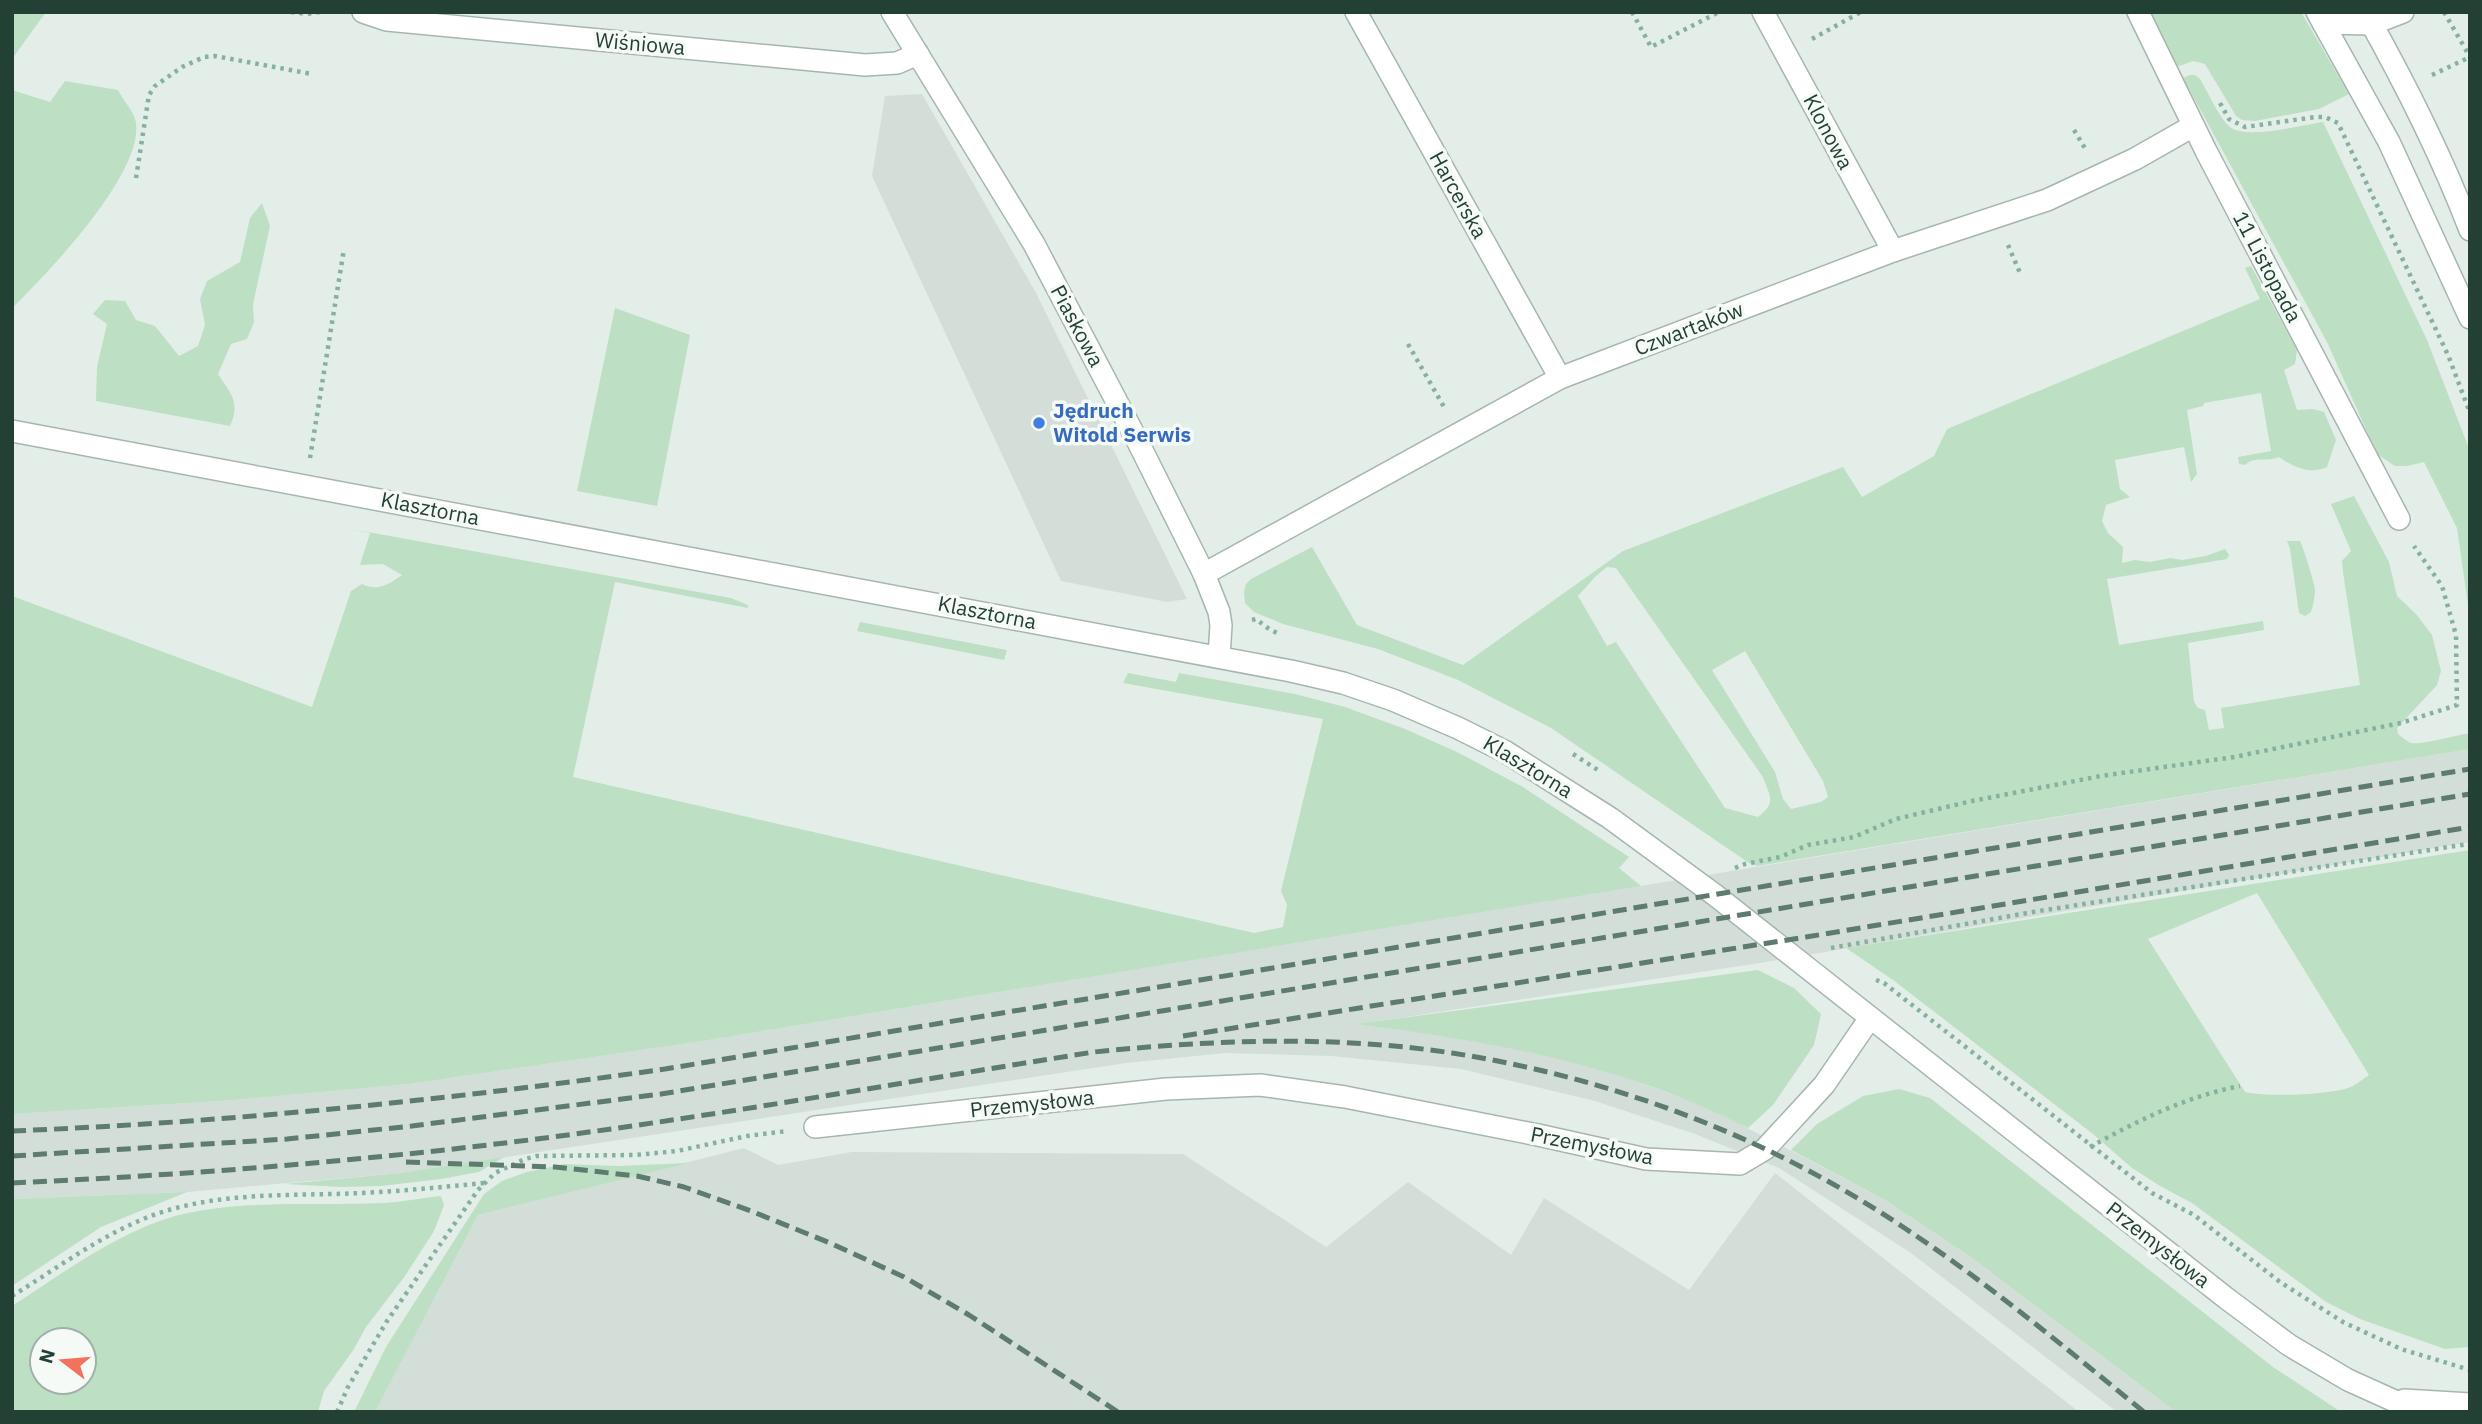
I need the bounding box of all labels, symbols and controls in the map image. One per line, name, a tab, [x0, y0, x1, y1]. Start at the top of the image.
street label: Wiśniowa	[594, 25, 686, 61]
street label: Klonowa	[1797, 89, 1860, 174]
street label: Harcerska	[1423, 146, 1494, 243]
street label: 11 Listopada	[2227, 206, 2309, 327]
street label: Piaskowa	[1045, 280, 1111, 371]
street label: Czwartaków	[1630, 294, 1747, 362]
place label: Jędruch Witold Serwis	[1053, 396, 1191, 448]
marker: Jędruch Witold Serwis	[1031, 415, 1047, 431]
street label: Klasztorna	[378, 485, 482, 531]
street label: Klasztorna	[935, 589, 1039, 635]
street label: Klasztorna	[1478, 728, 1579, 804]
street label: Przemysłowa	[968, 1083, 1095, 1123]
street label: Przemysłowa	[1528, 1119, 1656, 1171]
street label: Przemysłowa	[2101, 1195, 2216, 1294]
north arrow	[28, 1326, 98, 1396]
text: N	[33, 1346, 60, 1366]

